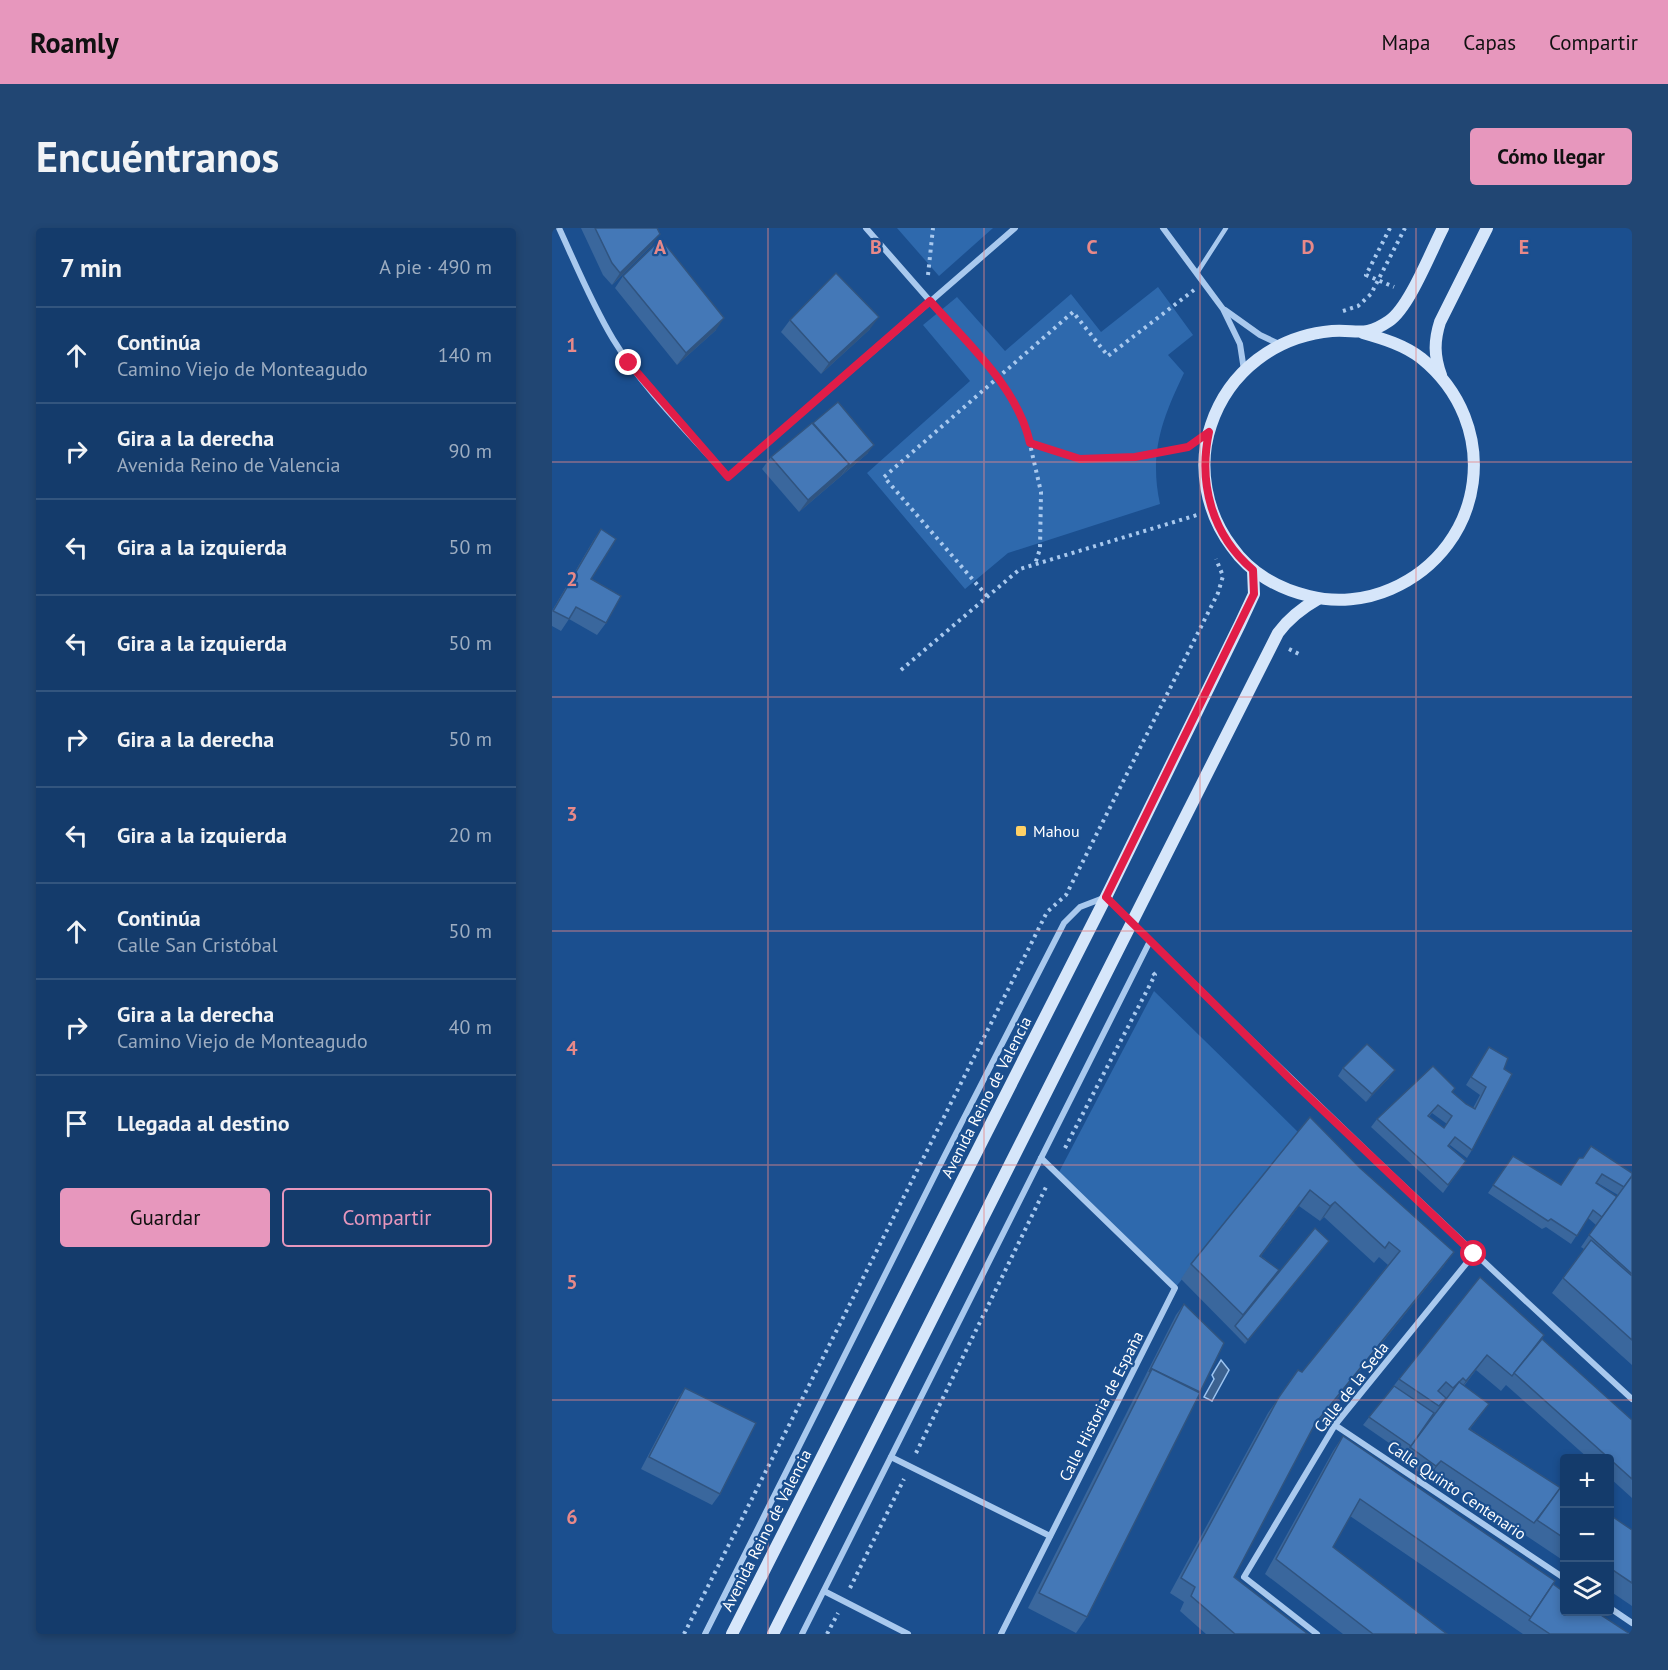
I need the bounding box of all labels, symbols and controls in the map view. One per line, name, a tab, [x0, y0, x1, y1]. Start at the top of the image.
text: Roamly	[30, 24, 119, 61]
text: Mapa	[1382, 29, 1430, 56]
text: Capas	[1463, 29, 1516, 56]
text: Compartir	[1549, 29, 1638, 56]
button: Cómo llegar	[1470, 128, 1632, 185]
text: Encuéntranos	[36, 129, 279, 184]
text: A	[654, 234, 667, 260]
text: B	[870, 234, 882, 260]
text: C	[1086, 234, 1098, 260]
text: D	[1302, 234, 1315, 260]
text: E	[1519, 234, 1529, 260]
text: 7 min	[60, 251, 122, 284]
text: A pie · 490 m	[379, 254, 492, 280]
text: Continúa	[117, 328, 201, 356]
text: 1	[566, 332, 578, 358]
icon: ahead	[60, 339, 93, 372]
text: 140 m	[438, 342, 492, 368]
route end	[615, 349, 641, 375]
text: Camino Viejo de Monteagudo	[117, 356, 368, 382]
text: Gira a la derecha	[117, 424, 274, 452]
icon: right	[60, 435, 93, 468]
text: 90 m	[449, 438, 492, 464]
text: Avenida Reino de Valencia	[117, 452, 341, 478]
icon: left	[60, 531, 93, 564]
text: Gira a la izquierda	[117, 533, 287, 561]
text: 50 m	[449, 534, 492, 560]
text: 2	[566, 566, 578, 592]
icon: left	[60, 627, 93, 660]
text: Gira a la izquierda	[117, 629, 287, 657]
text: 50 m	[449, 630, 492, 656]
icon: right	[60, 723, 93, 756]
text: Gira a la derecha	[117, 725, 274, 753]
text: 50 m	[449, 726, 492, 752]
text: 3	[566, 801, 578, 827]
icon: left	[60, 819, 93, 852]
text: Gira a la izquierda	[117, 821, 287, 849]
place label: Mahou	[1033, 821, 1080, 841]
text: 20 m	[449, 822, 492, 848]
marker: Mahou	[1014, 824, 1028, 838]
text: Continúa	[117, 904, 201, 932]
icon: ahead	[60, 915, 93, 948]
text: 50 m	[449, 918, 492, 944]
text: Calle San Cristóbal	[117, 932, 278, 958]
text: Gira a la derecha	[117, 1000, 274, 1028]
icon: right	[60, 1011, 93, 1044]
street label: Avenida Reino de Valencia	[936, 1013, 1036, 1181]
text: 40 m	[449, 1014, 492, 1040]
text: Camino Viejo de Monteagudo	[117, 1028, 368, 1054]
text: 4	[566, 1035, 578, 1061]
icon: arrive	[60, 1107, 93, 1140]
text: Llegada al destino	[117, 1109, 290, 1137]
button: Guardar	[60, 1188, 270, 1247]
button: Compartir	[282, 1188, 492, 1247]
route start	[1460, 1240, 1486, 1266]
text: 5	[566, 1269, 578, 1295]
street label: Calle Historia de España	[1054, 1328, 1148, 1484]
street label: Calle de la Seda	[1309, 1338, 1393, 1436]
street label: Calle Quinto Centenario	[1384, 1436, 1530, 1544]
street label: Avenida Reino de Valencia	[716, 1446, 816, 1614]
map controls	[1560, 1454, 1614, 1616]
button: +	[1560, 1454, 1614, 1508]
text: 6	[566, 1504, 578, 1530]
button: −	[1560, 1508, 1614, 1562]
button: layers	[1560, 1562, 1614, 1616]

